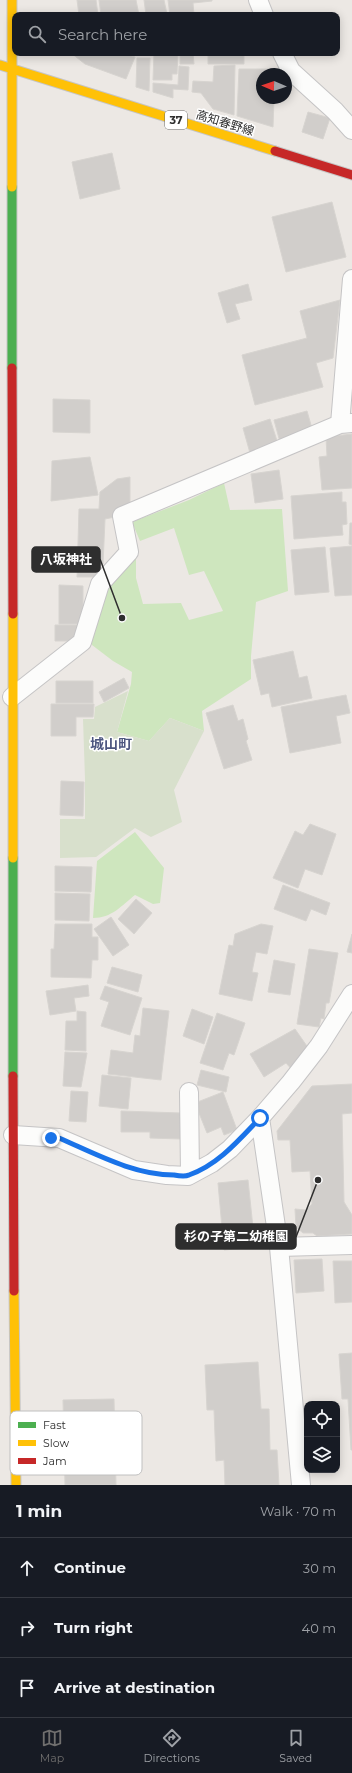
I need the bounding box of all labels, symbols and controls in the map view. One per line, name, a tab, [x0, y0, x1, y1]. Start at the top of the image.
search box	[12, 12, 340, 56]
icon: search	[26, 23, 48, 45]
text: Search here	[58, 25, 147, 44]
north arrow	[256, 68, 292, 104]
street label: 高知春野線	[194, 107, 256, 138]
road number: 37	[165, 111, 187, 129]
callout: 八坂神社	[32, 547, 100, 572]
text: 八坂神社	[40, 551, 92, 567]
district label: 城山町	[90, 735, 132, 753]
route start	[251, 1109, 269, 1127]
route end	[42, 1129, 60, 1147]
callout: 杉の子第二幼稚園	[176, 1224, 296, 1249]
text: 杉の子第二幼稚園	[184, 1228, 288, 1244]
map controls	[304, 1401, 340, 1473]
button: locate	[304, 1401, 340, 1437]
legend	[10, 1411, 142, 1475]
text: Fast	[43, 1418, 67, 1432]
text: Slow	[43, 1436, 69, 1450]
button: layers	[304, 1437, 340, 1473]
text: Jam	[42, 1454, 67, 1468]
text: 1 min	[16, 1501, 62, 1521]
text: Walk · 70 m	[260, 1503, 336, 1519]
icon: ahead	[16, 1557, 38, 1579]
text: Continue	[54, 1558, 126, 1577]
text: 30 m	[303, 1560, 336, 1576]
icon: right	[16, 1617, 38, 1639]
text: Turn right	[54, 1618, 133, 1637]
text: 40 m	[302, 1620, 336, 1636]
icon: arrive	[16, 1677, 38, 1699]
text: Arrive at destination	[54, 1678, 215, 1697]
tab: Map	[40, 1727, 64, 1765]
tab: Directions	[144, 1727, 200, 1765]
tab: Saved	[279, 1727, 312, 1765]

